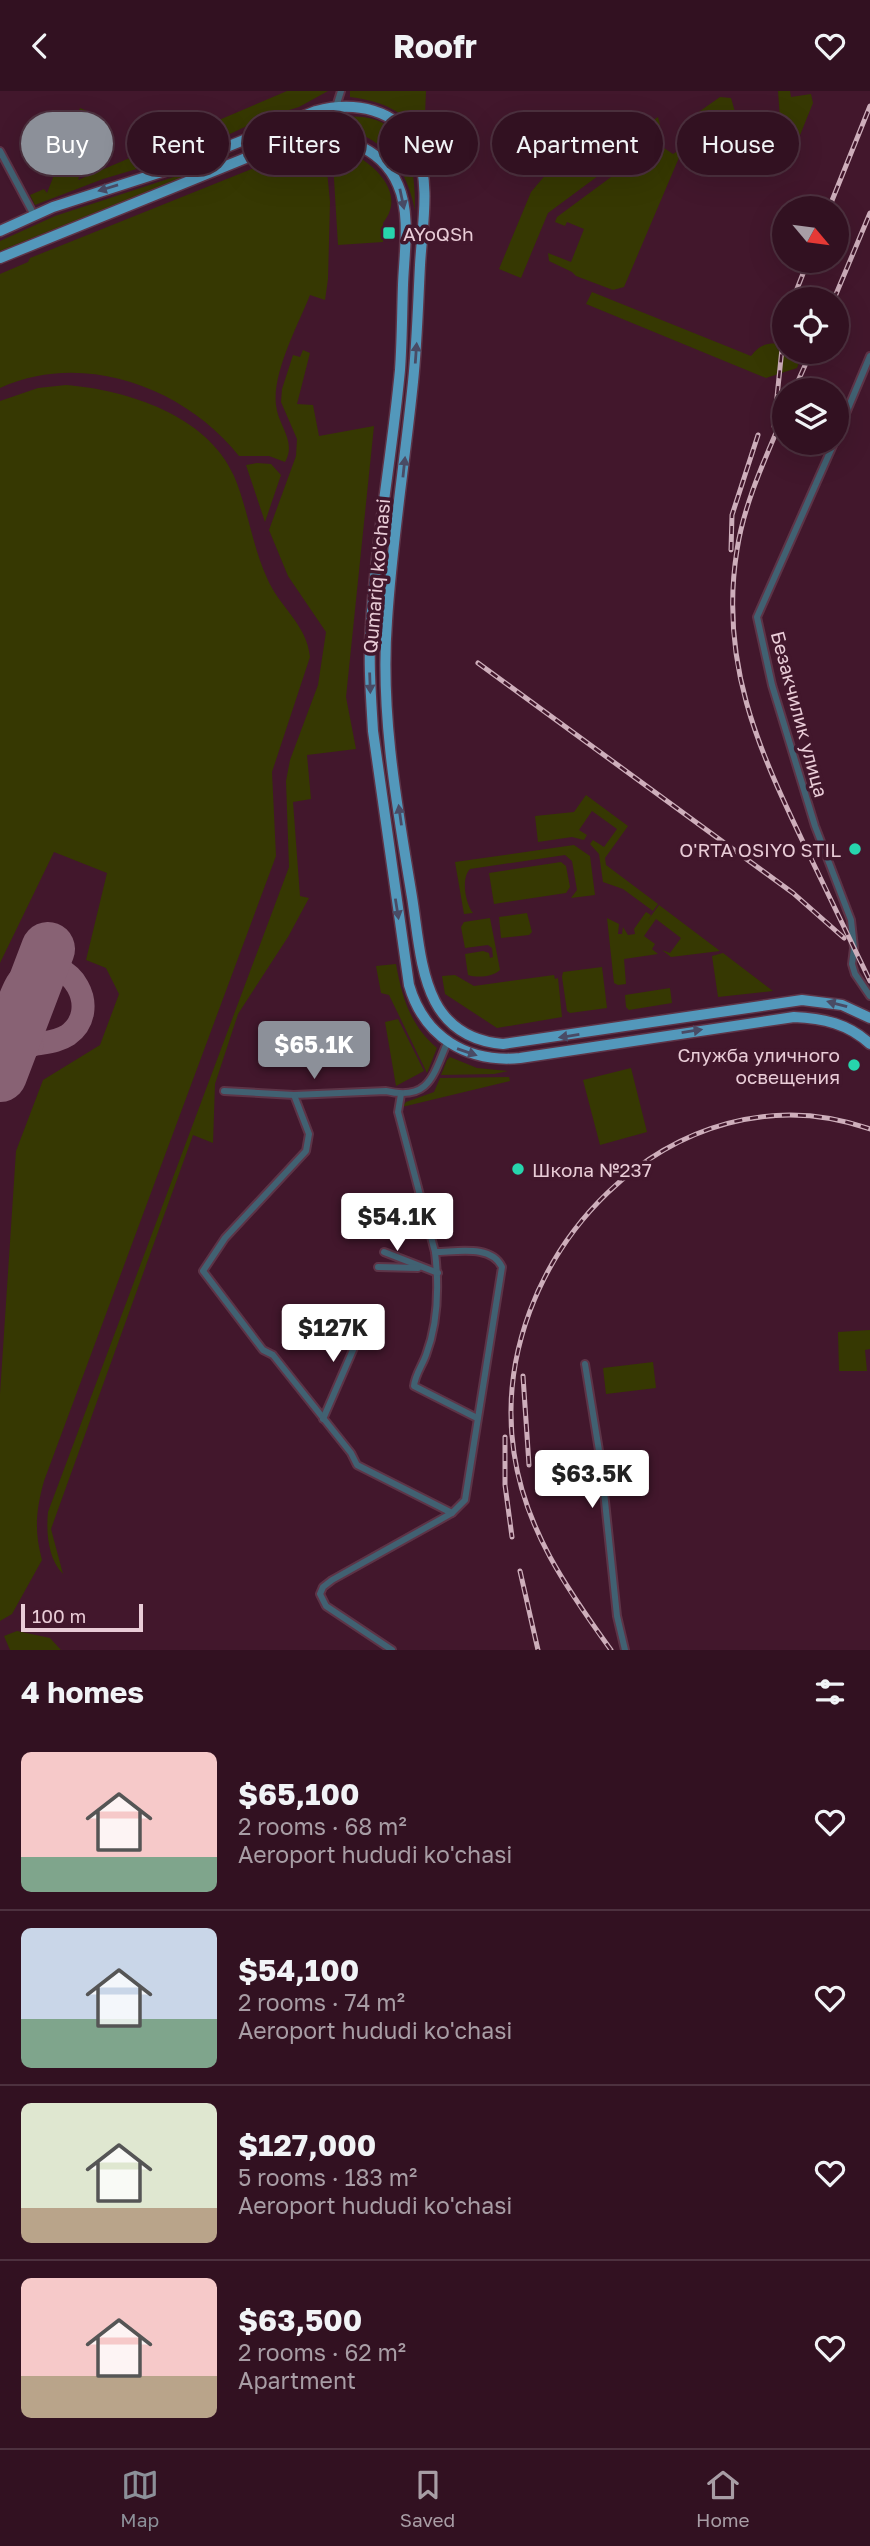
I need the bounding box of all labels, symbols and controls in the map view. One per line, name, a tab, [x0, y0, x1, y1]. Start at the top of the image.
icon: back	[21, 27, 59, 65]
text: Roofr	[393, 27, 477, 65]
icon: heart	[811, 27, 849, 65]
chip: Buy	[21, 112, 113, 175]
chip: Rent	[127, 112, 229, 175]
chip: Filters	[243, 112, 365, 175]
chip: New	[379, 112, 478, 175]
chip: Apartment	[492, 112, 663, 175]
chip: House	[677, 112, 799, 175]
one-way arrow	[97, 184, 118, 194]
one-way arrow	[396, 188, 407, 210]
north arrow	[772, 196, 849, 273]
map controls	[772, 196, 849, 455]
place label: AYoQSh	[403, 222, 474, 245]
marker: AYoQSh	[381, 225, 397, 241]
button: locate	[772, 287, 849, 364]
one-way arrow	[410, 342, 421, 364]
button: layers	[772, 378, 849, 455]
one-way arrow	[398, 456, 409, 478]
street label: Qumariq ko'chasi	[358, 498, 394, 654]
street label: Безакчилик улица	[767, 628, 833, 800]
one-way arrow	[365, 672, 376, 694]
one-way arrow	[394, 804, 405, 826]
place label: O'RTA OSIYO STIL	[679, 838, 841, 861]
marker: O'RTA OSIYO STIL	[847, 841, 863, 857]
one-way arrow	[392, 898, 403, 920]
one-way arrow	[827, 999, 848, 1009]
pin: $65.1K	[257, 1021, 371, 1081]
one-way arrow	[681, 1025, 703, 1036]
text: $65.1K	[274, 1030, 354, 1058]
one-way arrow	[558, 1031, 580, 1042]
place label: Служба уличного освещения	[677, 1043, 840, 1088]
one-way arrow	[457, 1047, 478, 1058]
marker: Служба уличного освещения	[846, 1057, 862, 1073]
place label: Школа №237	[532, 1158, 652, 1181]
marker: Школа №237	[510, 1161, 526, 1177]
pin: $54.1K	[340, 1193, 454, 1253]
text: $54.1K	[357, 1202, 437, 1230]
pin: $127K	[284, 1305, 382, 1364]
text: $127K	[298, 1313, 368, 1341]
pin: $63.5K	[535, 1451, 649, 1510]
text: $63.5K	[551, 1459, 633, 1487]
scale bar	[21, 1601, 144, 1633]
text: 100 m	[32, 1604, 86, 1627]
icon: filters	[811, 1673, 849, 1711]
text: 4 homes	[21, 1674, 144, 1710]
text: $65,100	[238, 1776, 360, 1812]
icon: home	[77, 1780, 161, 1864]
icon: heart	[811, 1803, 849, 1841]
text: 2 rooms · 68 m²	[238, 1812, 407, 1840]
text: Aeroport hududi ko'chasi	[238, 1840, 513, 1868]
text: $54,100	[238, 1952, 359, 1988]
icon: home	[77, 1956, 161, 2040]
icon: heart	[811, 1979, 849, 2017]
text: 2 rooms · 74 m²	[238, 1988, 405, 2016]
text: Aeroport hududi ko'chasi	[238, 2016, 513, 2044]
text: $127,000	[238, 2127, 376, 2163]
icon: home	[77, 2131, 161, 2215]
icon: heart	[811, 2154, 849, 2192]
text: 5 rooms · 183 m²	[238, 2163, 417, 2191]
text: Aeroport hududi ko'chasi	[238, 2191, 513, 2219]
text: $63,500	[238, 2302, 362, 2338]
icon: home	[77, 2306, 161, 2390]
icon: heart	[811, 2329, 849, 2367]
text: 2 rooms · 62 m²	[238, 2338, 406, 2366]
text: Apartment	[238, 2366, 356, 2394]
tab: Map	[120, 2466, 159, 2531]
tab: Saved	[400, 2466, 455, 2531]
tab: Home	[696, 2466, 750, 2531]

